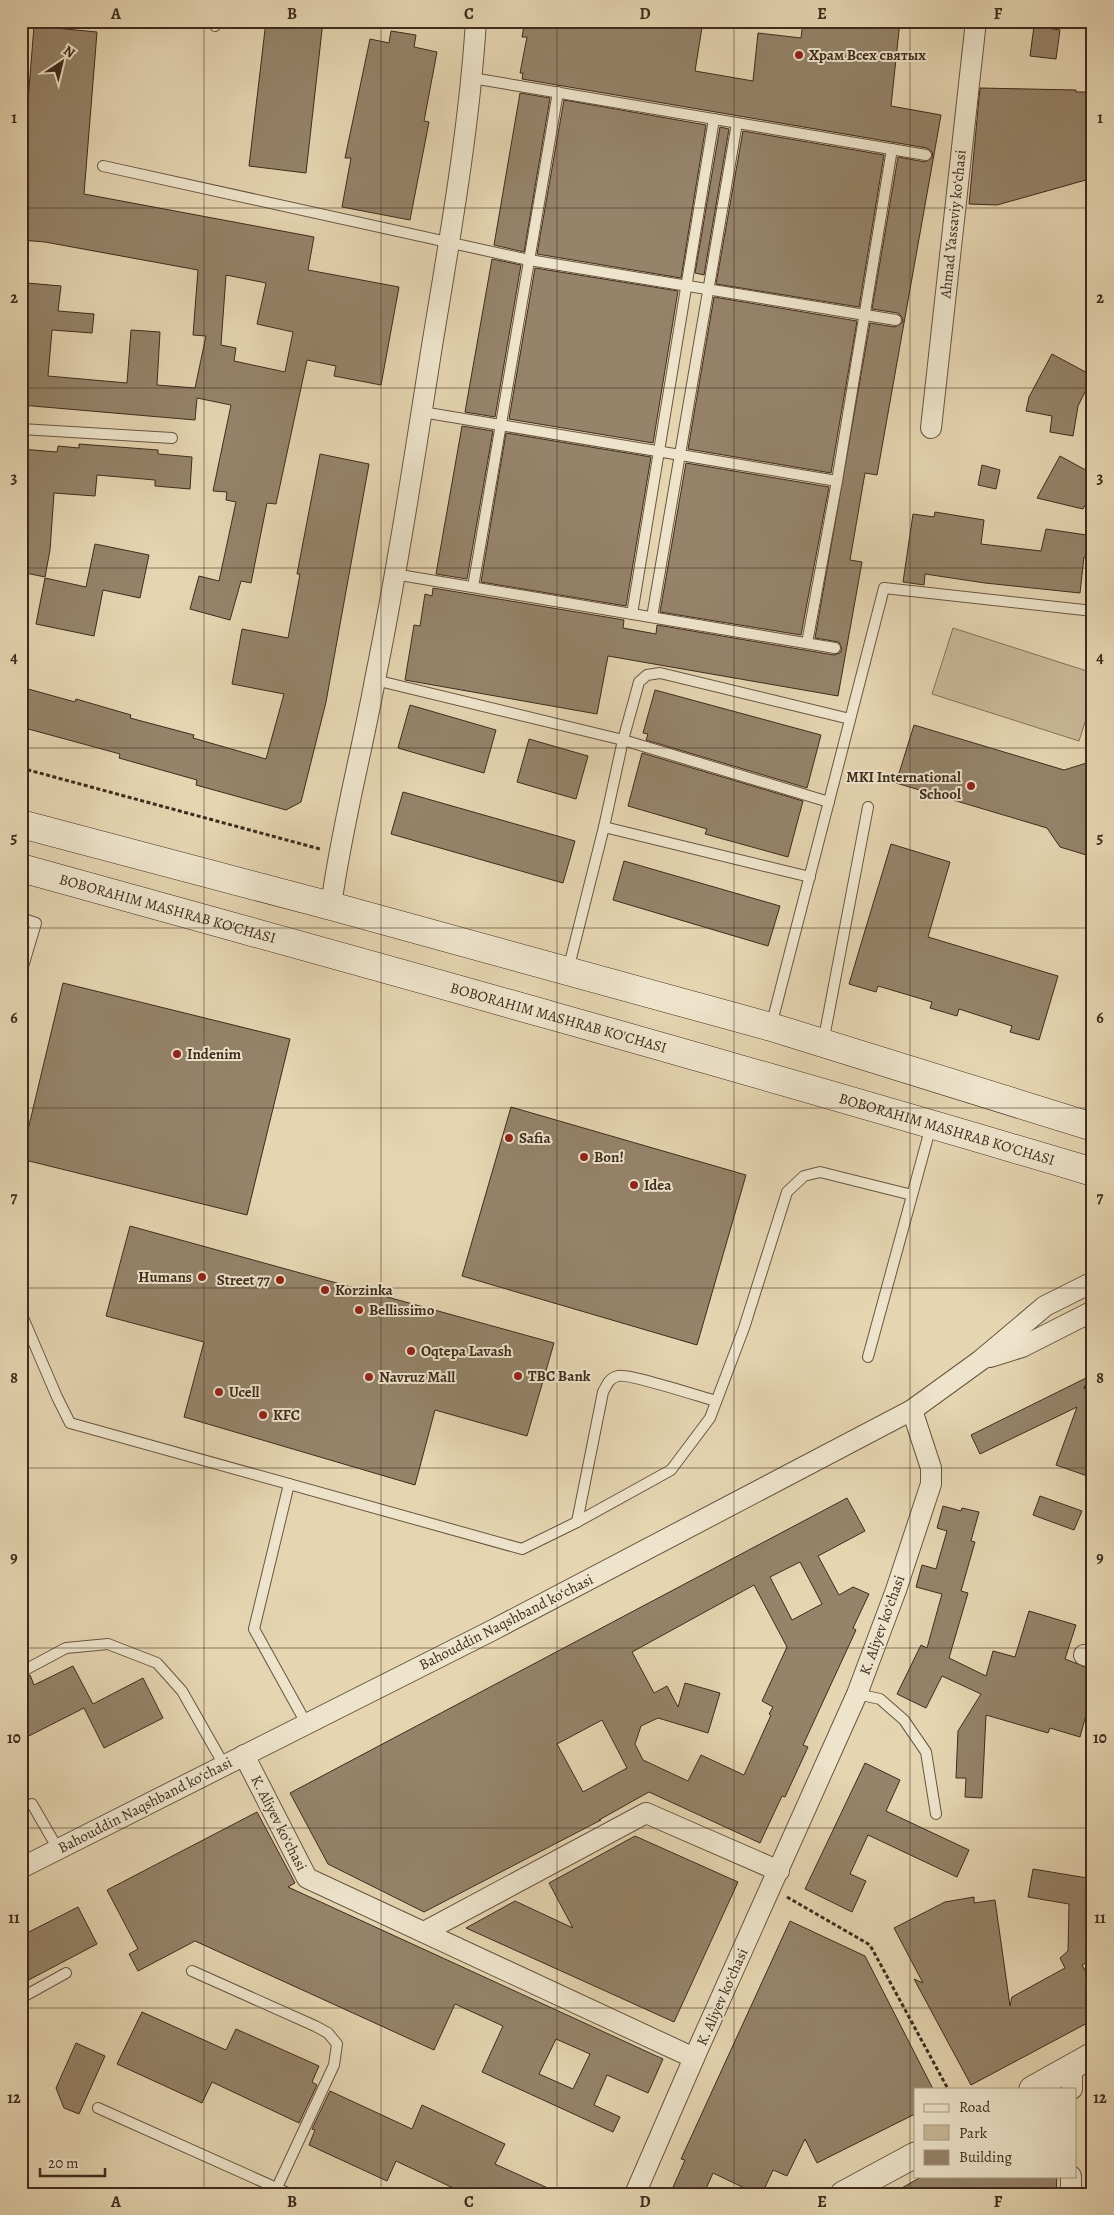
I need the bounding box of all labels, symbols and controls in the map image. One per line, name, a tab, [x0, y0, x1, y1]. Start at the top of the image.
text: A	[110, 3, 122, 25]
text: B	[287, 3, 297, 25]
text: C	[464, 3, 474, 25]
text: D	[639, 3, 651, 25]
text: E	[817, 3, 827, 25]
text: F	[994, 3, 1003, 25]
north arrow	[38, 38, 88, 88]
text: N	[60, 41, 79, 62]
place label: Храм Всех святых	[809, 45, 926, 65]
marker: Храм Всех святых	[793, 49, 805, 61]
text: 1	[11, 107, 17, 129]
text: 1	[1097, 107, 1103, 129]
street label: Ahmad Yassaviy koʻchasi	[935, 149, 971, 300]
text: 2	[10, 287, 18, 309]
text: 2	[1096, 287, 1104, 309]
text: 3	[11, 467, 18, 489]
text: 3	[1097, 467, 1104, 489]
text: 4	[10, 647, 18, 669]
text: 4	[1096, 647, 1104, 669]
place label: MKI International School	[846, 767, 961, 804]
marker: MKI International School	[965, 780, 977, 792]
text: 5	[11, 827, 18, 849]
text: 5	[1097, 827, 1104, 849]
street label: BOBORAHIM MASHRAB KO'CHASI	[57, 869, 278, 948]
street label: BOBORAHIM MASHRAB KO'CHASI	[448, 978, 669, 1058]
text: 6	[10, 1007, 18, 1029]
text: 6	[1096, 1007, 1104, 1029]
place label: Indenim	[187, 1044, 242, 1064]
marker: Indenim	[171, 1048, 183, 1060]
street label: BOBORAHIM MASHRAB KO'CHASI	[837, 1088, 1057, 1170]
place label: Safia	[519, 1128, 551, 1148]
marker: Safia	[503, 1132, 515, 1144]
place label: Bon!	[594, 1147, 624, 1167]
marker: Bon!	[578, 1151, 590, 1163]
place label: Idea	[644, 1175, 672, 1195]
marker: Idea	[628, 1179, 640, 1191]
text: 7	[11, 1187, 18, 1209]
text: 7	[1097, 1187, 1104, 1209]
place label: Humans	[138, 1267, 192, 1287]
place label: Street 77	[217, 1270, 271, 1290]
marker: Humans	[196, 1271, 208, 1283]
marker: Street 77	[274, 1274, 286, 1286]
place label: Korzinka	[335, 1280, 393, 1300]
marker: Korzinka	[319, 1284, 331, 1296]
place label: Bellissimo	[369, 1300, 435, 1320]
marker: Bellissimo	[353, 1304, 365, 1316]
place label: Oqtepa Lavash	[421, 1341, 512, 1361]
marker: Oqtepa Lavash	[405, 1345, 417, 1357]
place label: TBC Bank	[528, 1366, 591, 1386]
text: 8	[10, 1367, 18, 1389]
place label: Navruz Mall	[379, 1367, 455, 1387]
text: 8	[1096, 1367, 1104, 1389]
marker: TBC Bank	[512, 1370, 524, 1382]
marker: Navruz Mall	[363, 1371, 375, 1383]
place label: Ucell	[229, 1382, 260, 1402]
marker: Ucell	[213, 1386, 225, 1398]
place label: KFC	[273, 1405, 300, 1425]
marker: KFC	[257, 1409, 269, 1421]
text: 9	[10, 1547, 18, 1569]
text: 9	[1096, 1547, 1104, 1569]
street label: Bahouddin Naqshband koʻchasi	[415, 1569, 597, 1675]
street label: K. Aliyev koʻchasi	[855, 1572, 909, 1678]
text: 10	[7, 1727, 21, 1749]
text: 10	[1093, 1727, 1107, 1749]
street label: Bahouddin Naqshband koʻchasi	[54, 1752, 236, 1858]
street label: K. Aliyev koʻchasi	[246, 1772, 312, 1874]
text: 11	[8, 1907, 20, 1929]
text: 11	[1094, 1907, 1106, 1929]
street label: K. Aliyev koʻchasi	[692, 1945, 752, 2049]
text: 12	[7, 2087, 21, 2109]
text: 12	[1093, 2087, 1107, 2109]
legend	[914, 2088, 1076, 2178]
text: Road	[959, 2097, 991, 2117]
text: Park	[959, 2123, 988, 2143]
scale bar	[40, 2145, 105, 2177]
text: Building	[959, 2147, 1012, 2167]
text: 20 m	[48, 2153, 79, 2173]
text: A	[110, 2191, 122, 2213]
text: B	[287, 2191, 297, 2213]
text: C	[464, 2191, 474, 2213]
text: D	[639, 2191, 651, 2213]
text: E	[817, 2191, 827, 2213]
text: F	[994, 2191, 1003, 2213]

